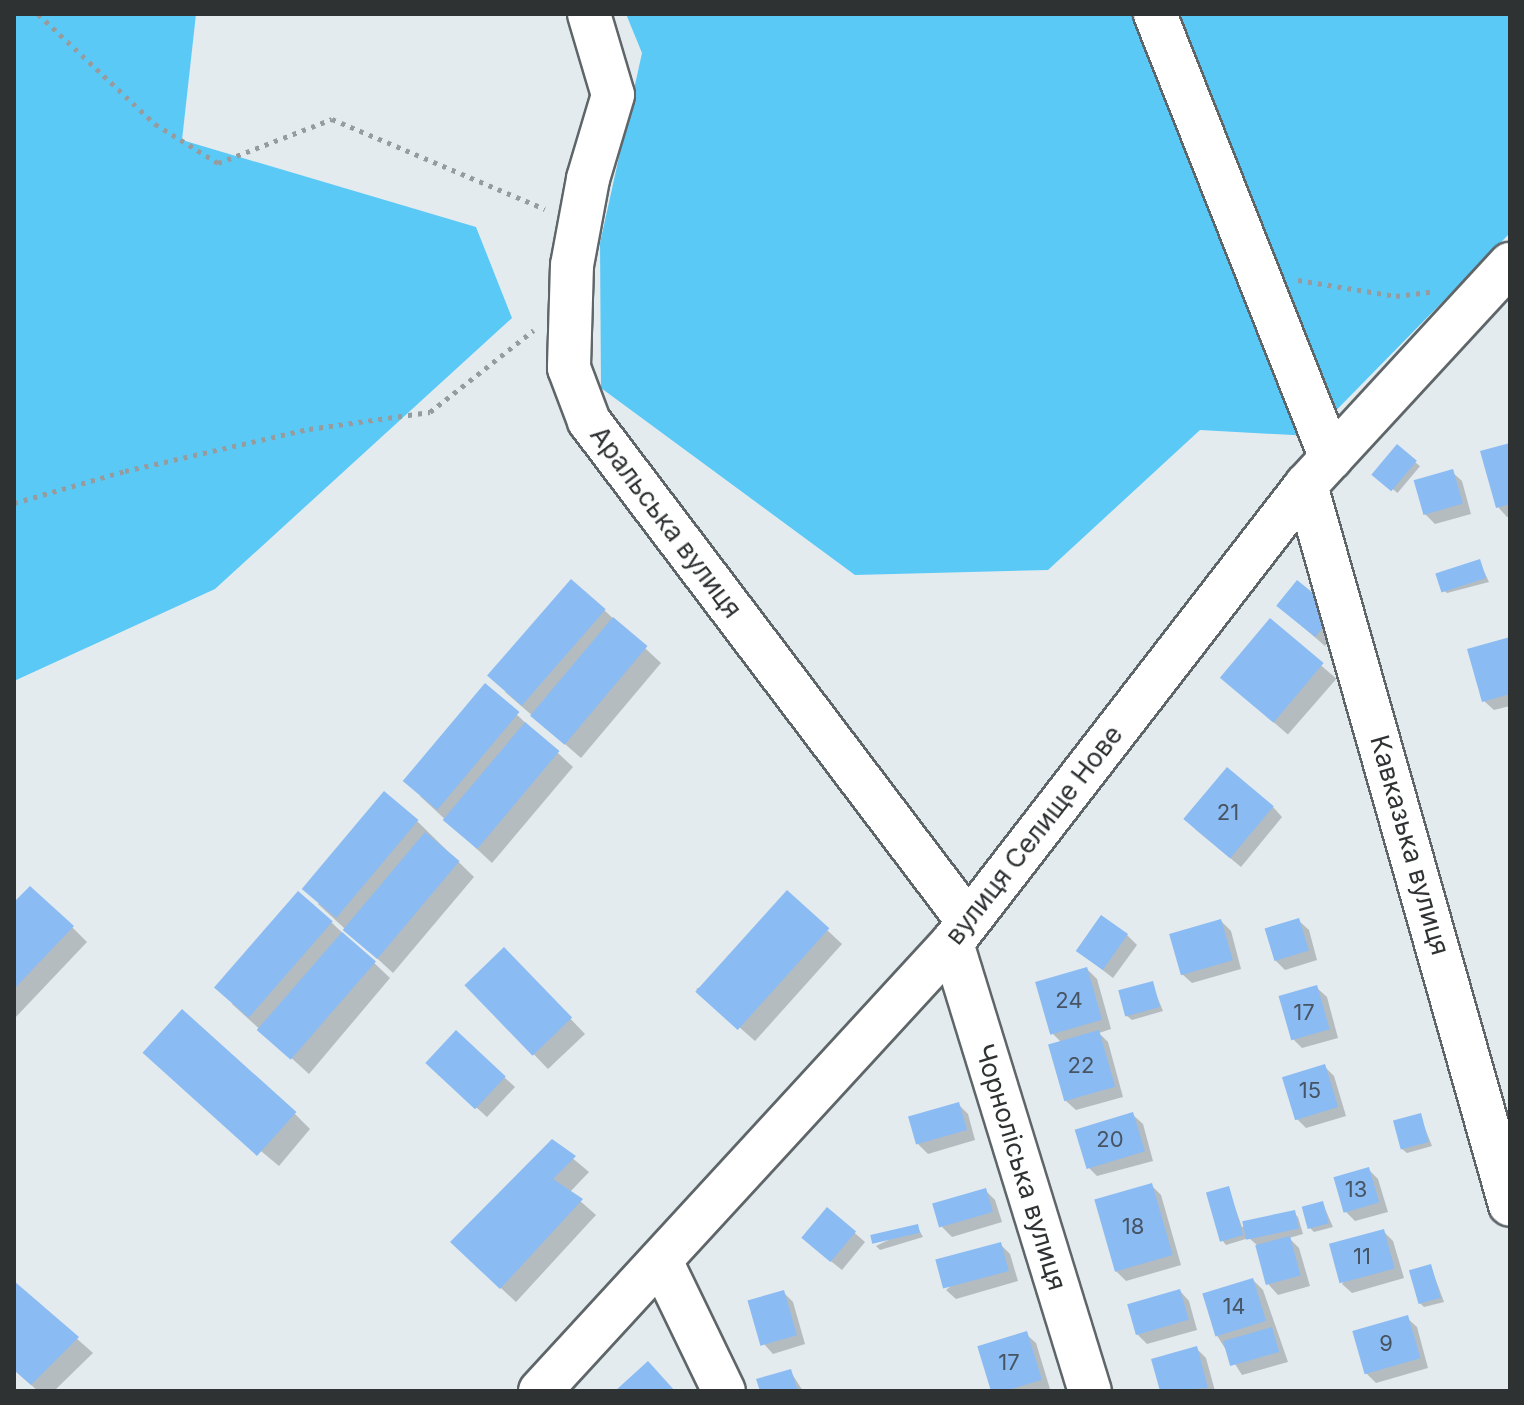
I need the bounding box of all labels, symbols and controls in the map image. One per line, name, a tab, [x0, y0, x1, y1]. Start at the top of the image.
street label: Аральська вулиця	[584, 420, 748, 624]
street label: вулиця Селище Нове	[939, 719, 1129, 951]
street label: Кавказька вулиця	[1364, 731, 1456, 959]
house number: 21	[1217, 800, 1239, 826]
house number: 24	[1055, 988, 1083, 1014]
house number: 17	[1293, 1000, 1315, 1026]
street label: Чорноліська вулиця	[969, 1040, 1073, 1294]
house number: 22	[1068, 1053, 1094, 1079]
house number: 15	[1299, 1078, 1321, 1104]
house number: 20	[1096, 1127, 1124, 1153]
house number: 13	[1345, 1177, 1367, 1203]
house number: 18	[1122, 1214, 1144, 1240]
house number: 11	[1353, 1244, 1371, 1270]
house number: 14	[1222, 1294, 1246, 1320]
house number: 9	[1379, 1331, 1393, 1357]
house number: 17	[998, 1350, 1020, 1376]

